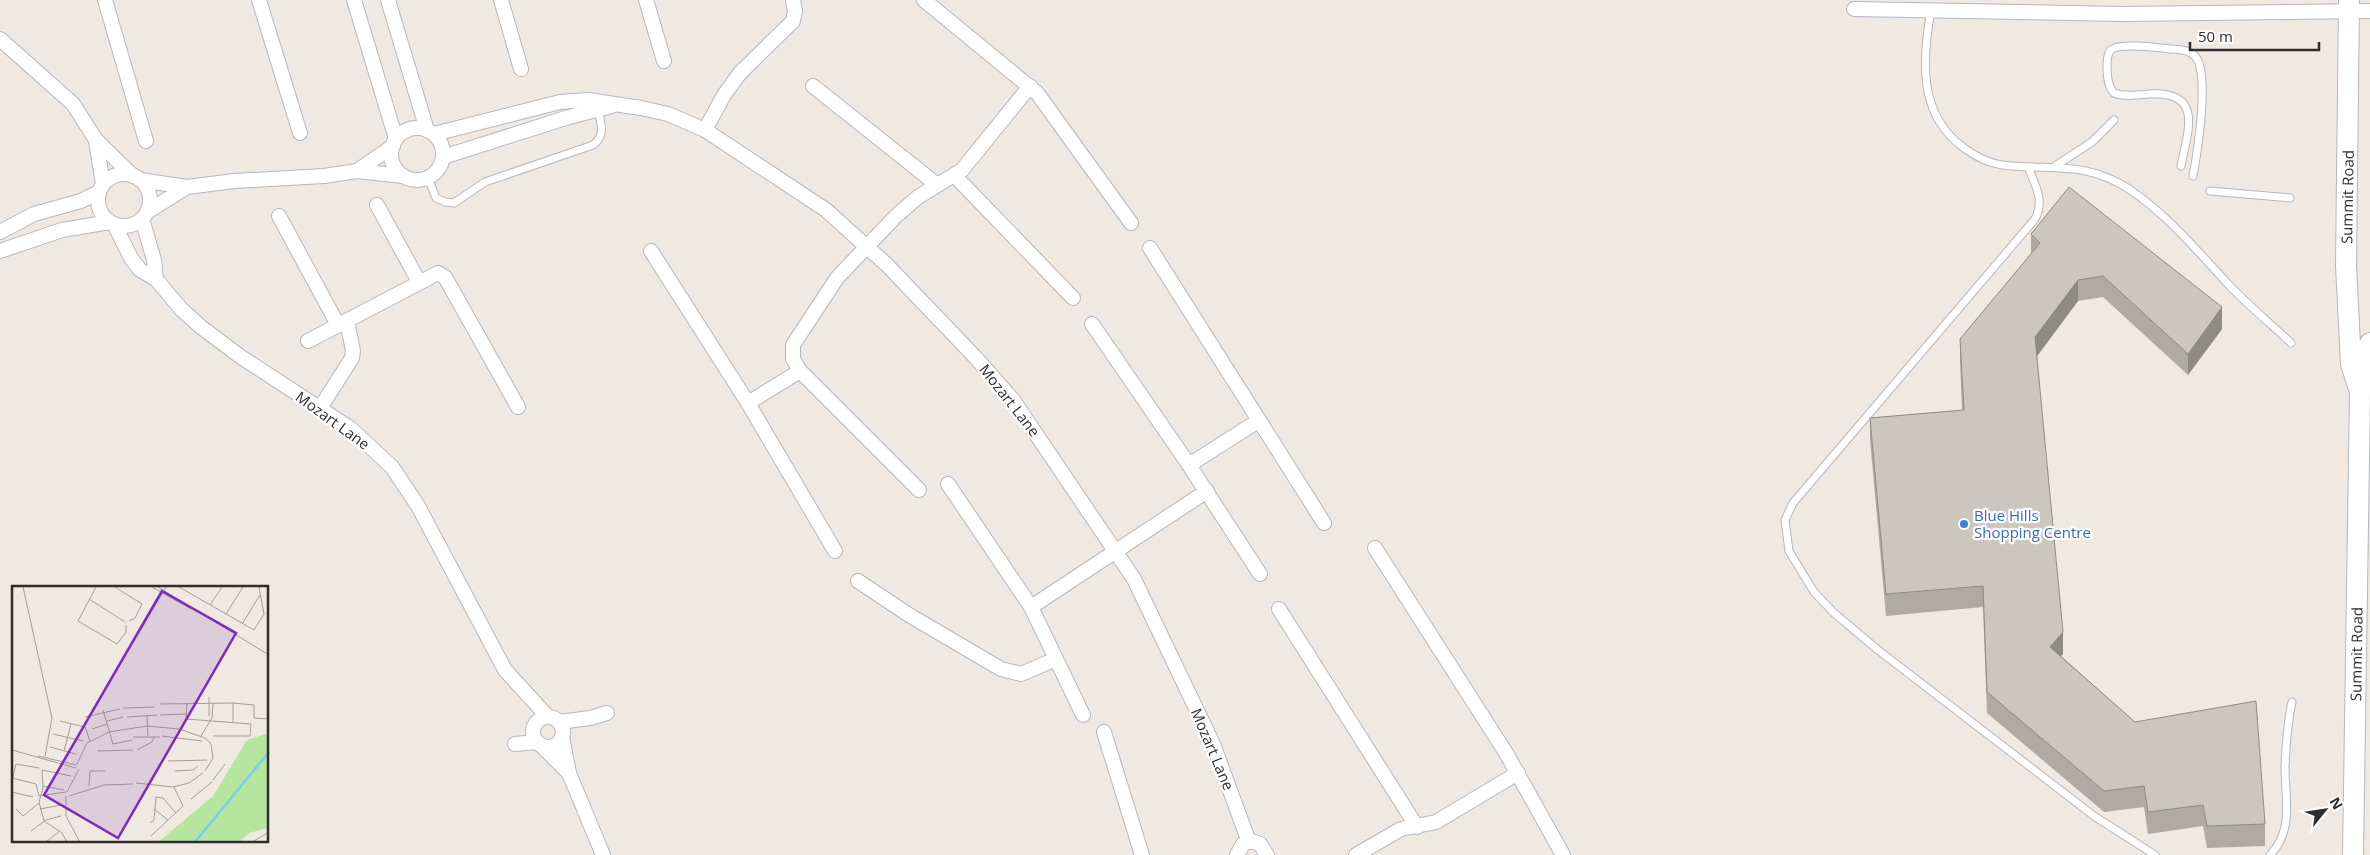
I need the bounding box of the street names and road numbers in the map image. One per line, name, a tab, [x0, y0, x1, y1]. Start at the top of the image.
street label: Summit Road	[2336, 150, 2358, 244]
street label: Mozart Lane	[975, 360, 1045, 440]
street label: Mozart Lane	[292, 386, 374, 454]
street label: Summit Road	[2345, 607, 2367, 701]
street label: Mozart Lane	[1187, 705, 1239, 793]

